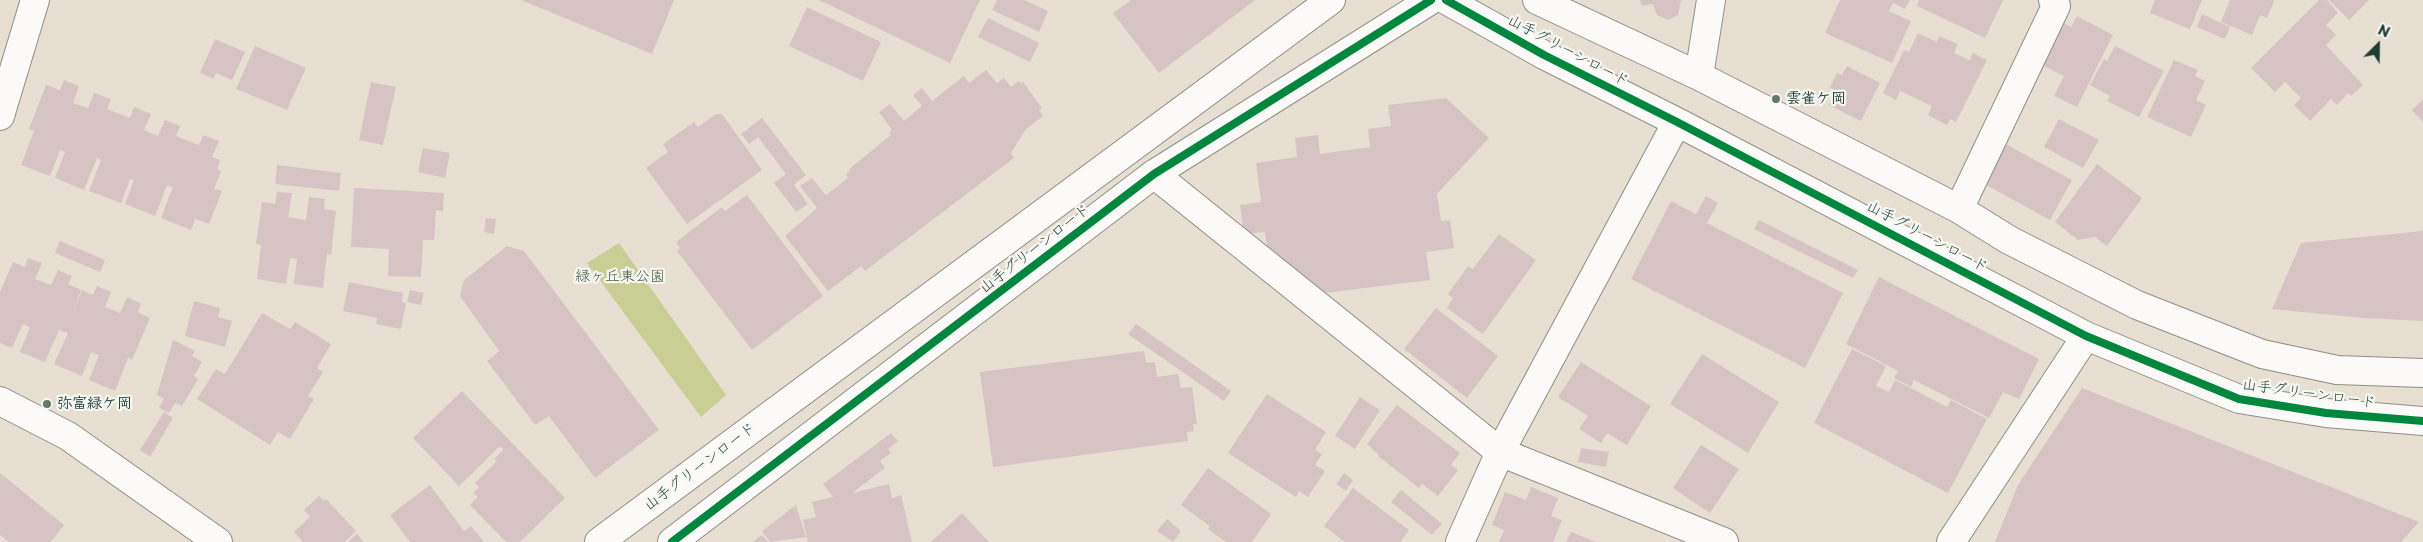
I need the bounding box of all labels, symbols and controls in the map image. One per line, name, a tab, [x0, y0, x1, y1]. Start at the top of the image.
street label: 山手グリーンロード	[1504, 11, 1632, 91]
text: N	[2375, 19, 2393, 43]
north arrow	[2353, 20, 2403, 70]
place label: 雲雀ケ岡	[1786, 90, 1846, 108]
marker: 雲雀ケ岡	[1770, 93, 1782, 105]
street label: 山手グリーンロード	[1863, 197, 1991, 277]
street label: 山手グリーンロード	[976, 200, 1094, 298]
park label: 緑ヶ丘東公園	[575, 268, 665, 286]
street label: 山手グリーンロード	[2241, 376, 2377, 412]
place label: 弥富緑ケ岡	[57, 395, 132, 413]
marker: 弥富緑ケ岡	[41, 398, 53, 410]
street label: 山手グリーンロード	[641, 419, 759, 515]

